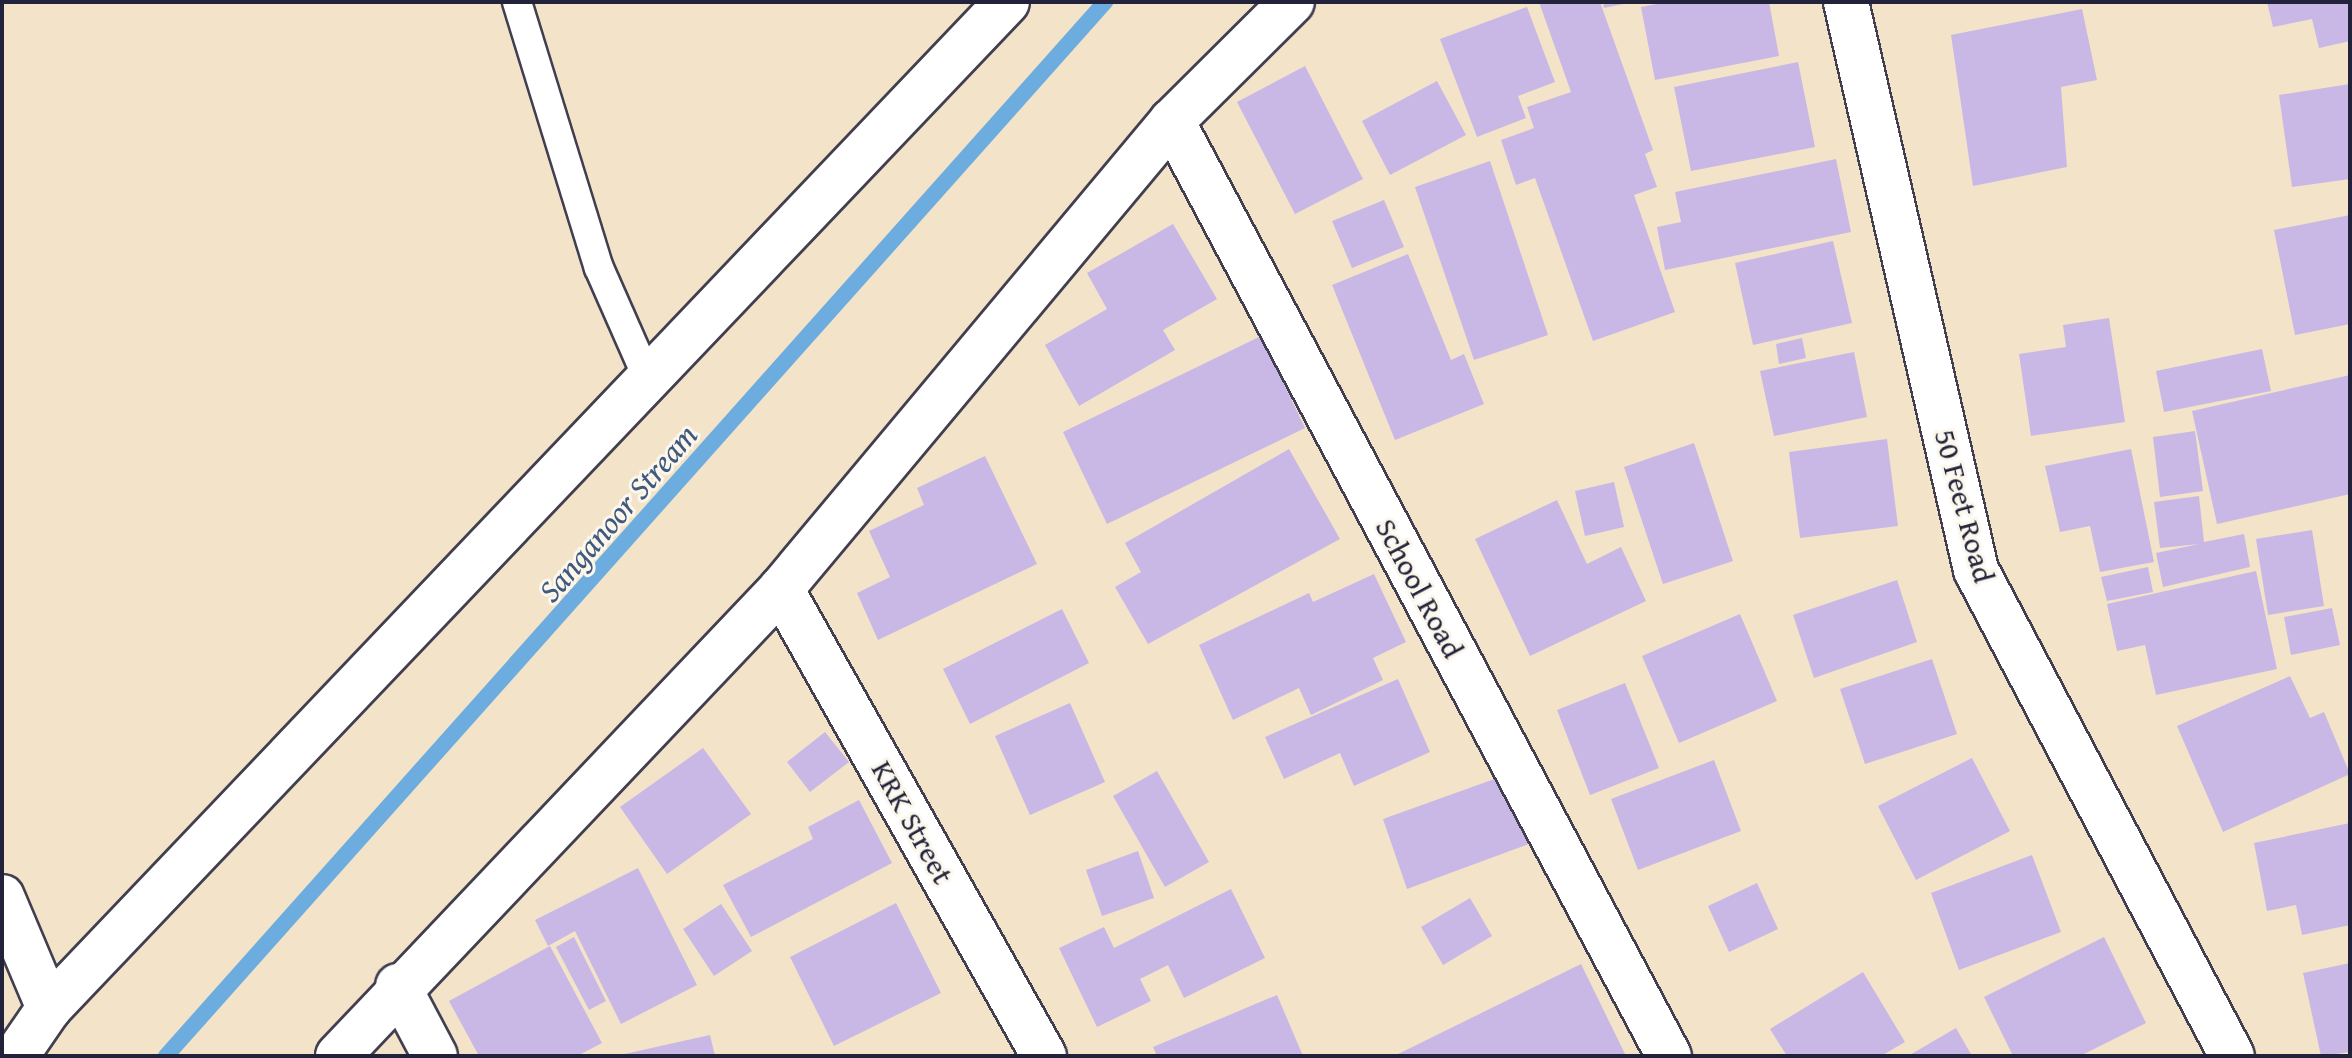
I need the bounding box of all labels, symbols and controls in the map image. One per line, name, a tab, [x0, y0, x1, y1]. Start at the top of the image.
water label: Sanganoor Stream	[530, 416, 706, 610]
street label: 50 Feet Road	[1927, 425, 2003, 587]
street label: School Road	[1368, 512, 1472, 664]
street label: KRK Street	[864, 754, 962, 890]

